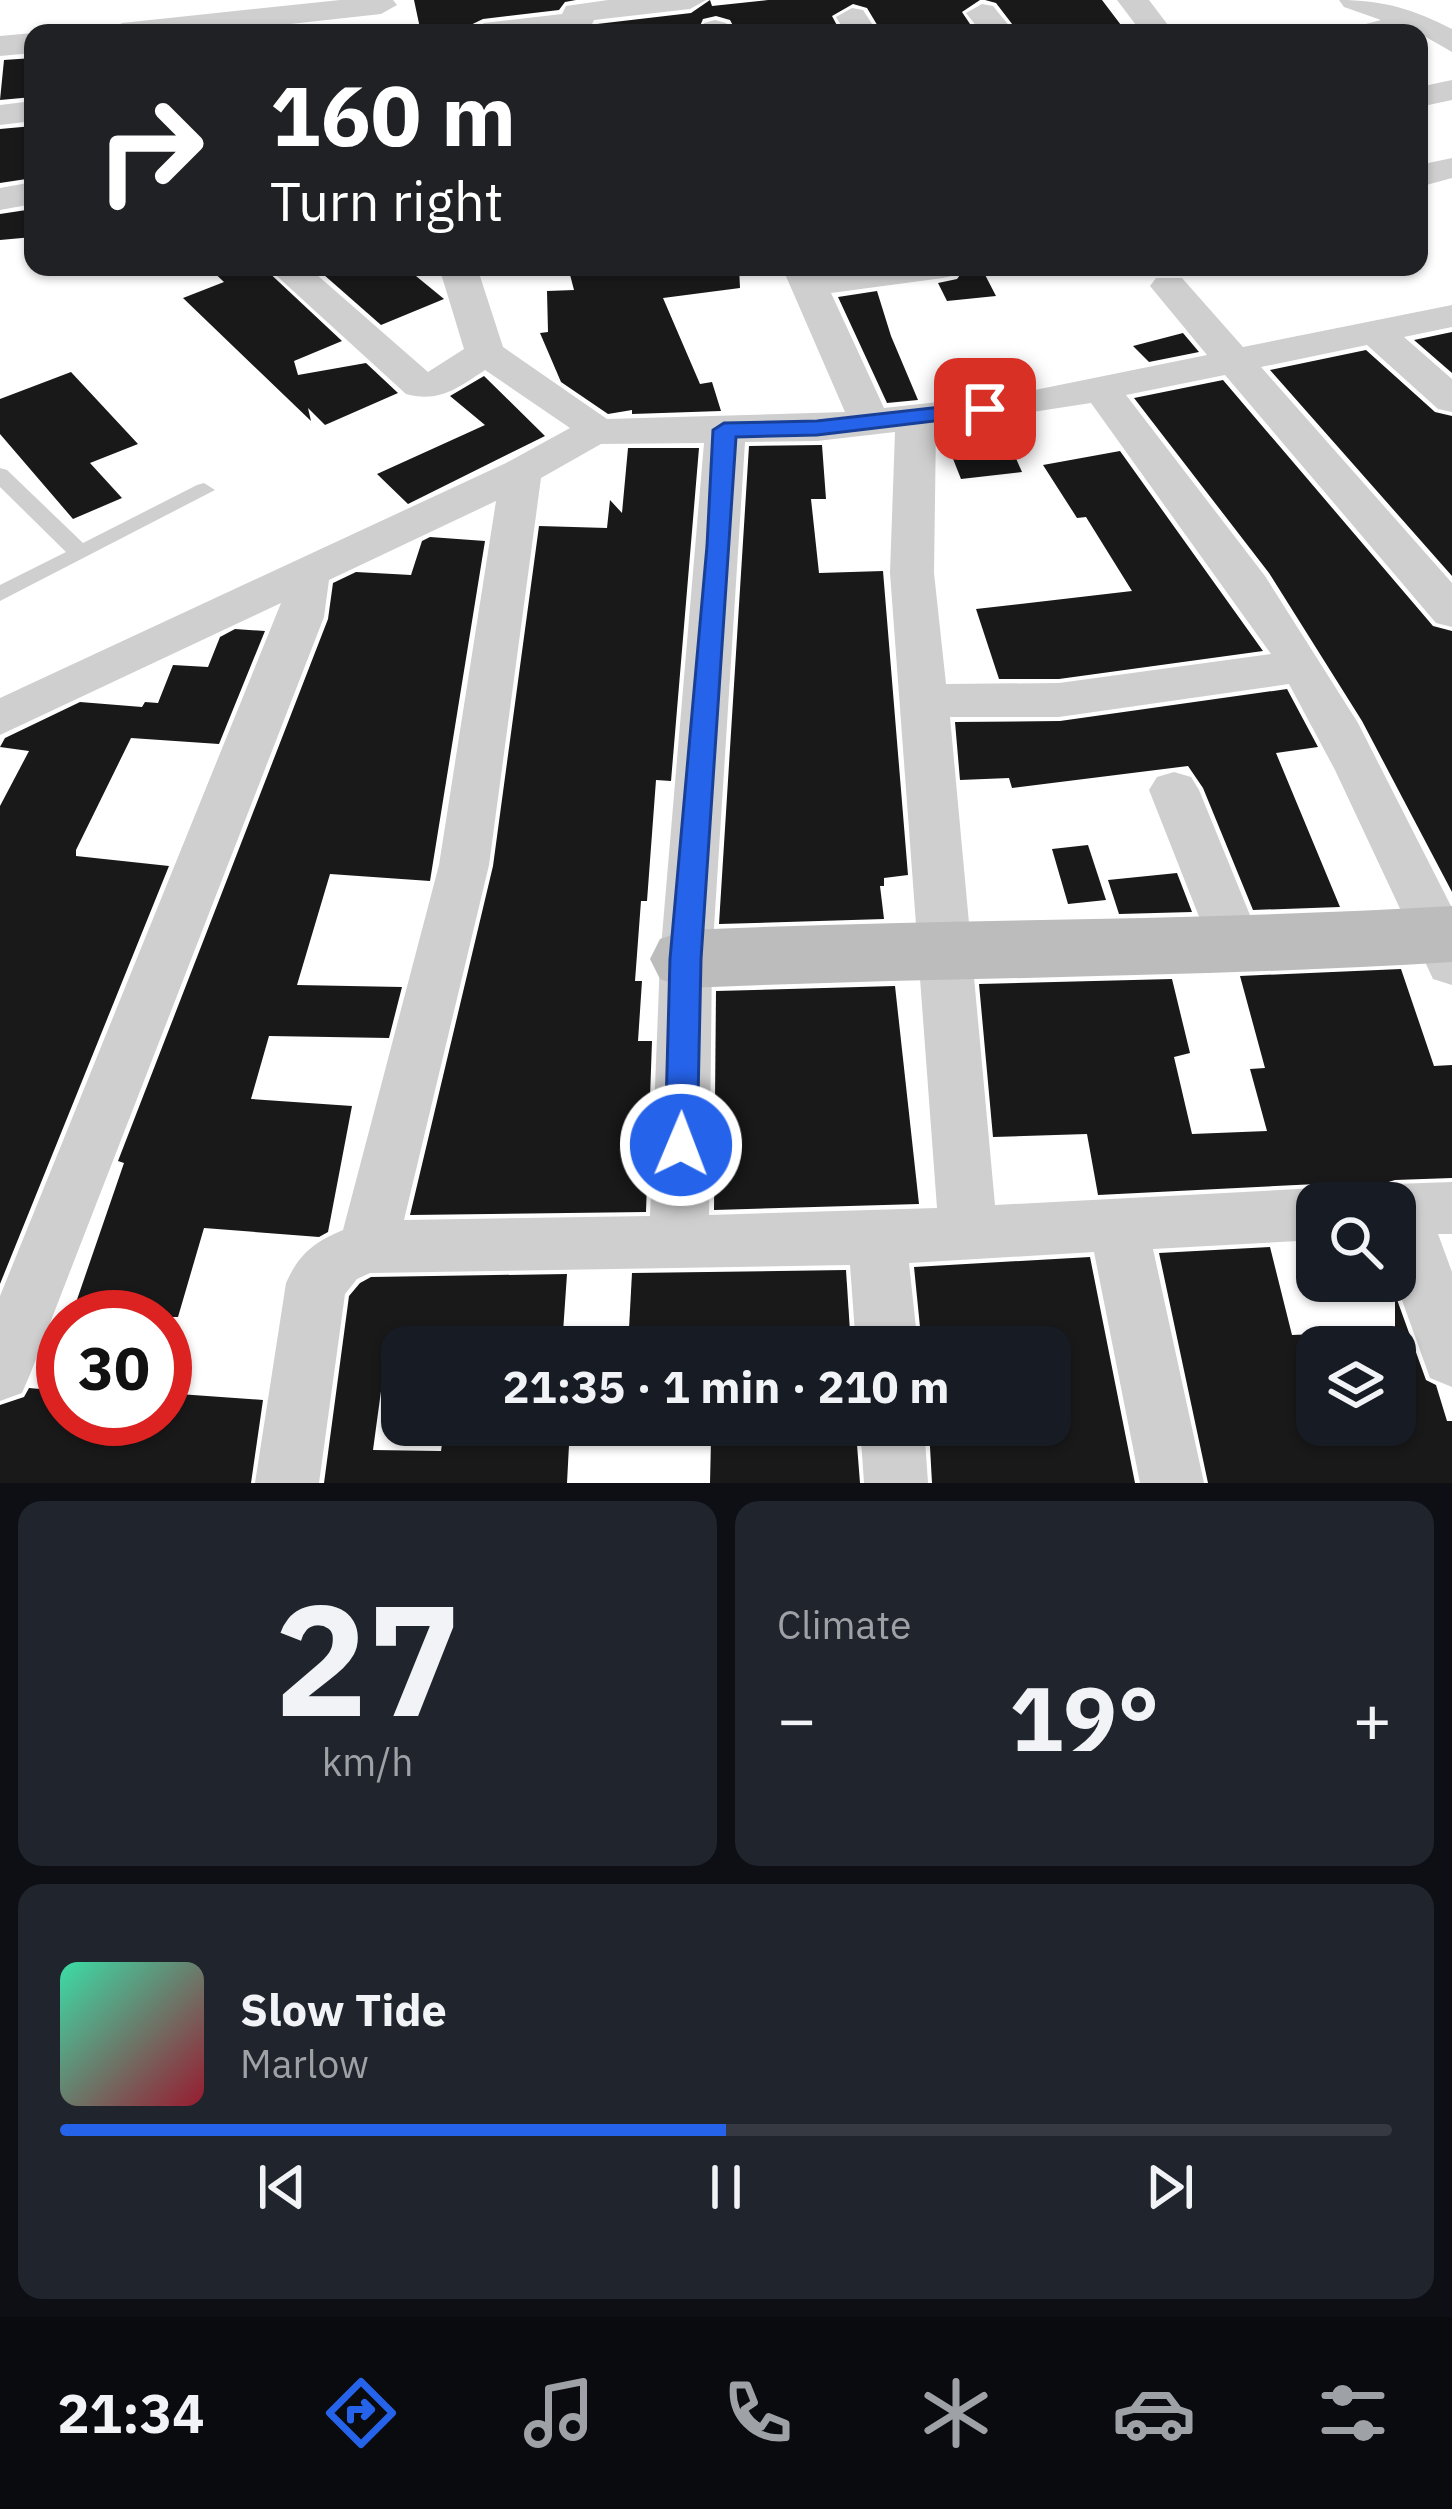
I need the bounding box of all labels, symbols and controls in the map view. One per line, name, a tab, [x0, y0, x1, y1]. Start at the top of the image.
text: 160 m	[270, 60, 516, 169]
icon: right	[72, 72, 228, 228]
text: Turn right	[270, 166, 504, 236]
pin	[934, 358, 1036, 460]
icon: arrive	[952, 376, 1018, 442]
position arrow	[618, 1082, 744, 1208]
map controls	[1296, 1182, 1416, 1446]
button: search	[1296, 1182, 1416, 1302]
speed limit sign: 30	[36, 1290, 192, 1446]
button: layers	[1296, 1326, 1416, 1446]
text: 21:35 · 1 min · 210 m	[503, 1357, 949, 1415]
text: 27	[274, 1556, 461, 1759]
text: Climate	[777, 1599, 911, 1650]
text: 19°	[1009, 1659, 1160, 1776]
text: −	[777, 1675, 817, 1761]
text: +	[1352, 1675, 1392, 1761]
text: km/h	[322, 1736, 413, 1787]
text: Slow Tide	[240, 1980, 447, 2038]
text: Marlow	[240, 2038, 369, 2089]
icon: previous	[249, 2154, 315, 2220]
icon: pause	[693, 2154, 759, 2220]
icon: next	[1137, 2154, 1203, 2220]
icon: directions	[319, 2371, 403, 2455]
icon: music	[517, 2371, 601, 2455]
icon: phone	[716, 2371, 800, 2455]
icon: climate	[914, 2371, 998, 2455]
icon: car	[1112, 2371, 1196, 2455]
icon: filters	[1311, 2371, 1395, 2455]
text: 21:34	[57, 2378, 205, 2448]

